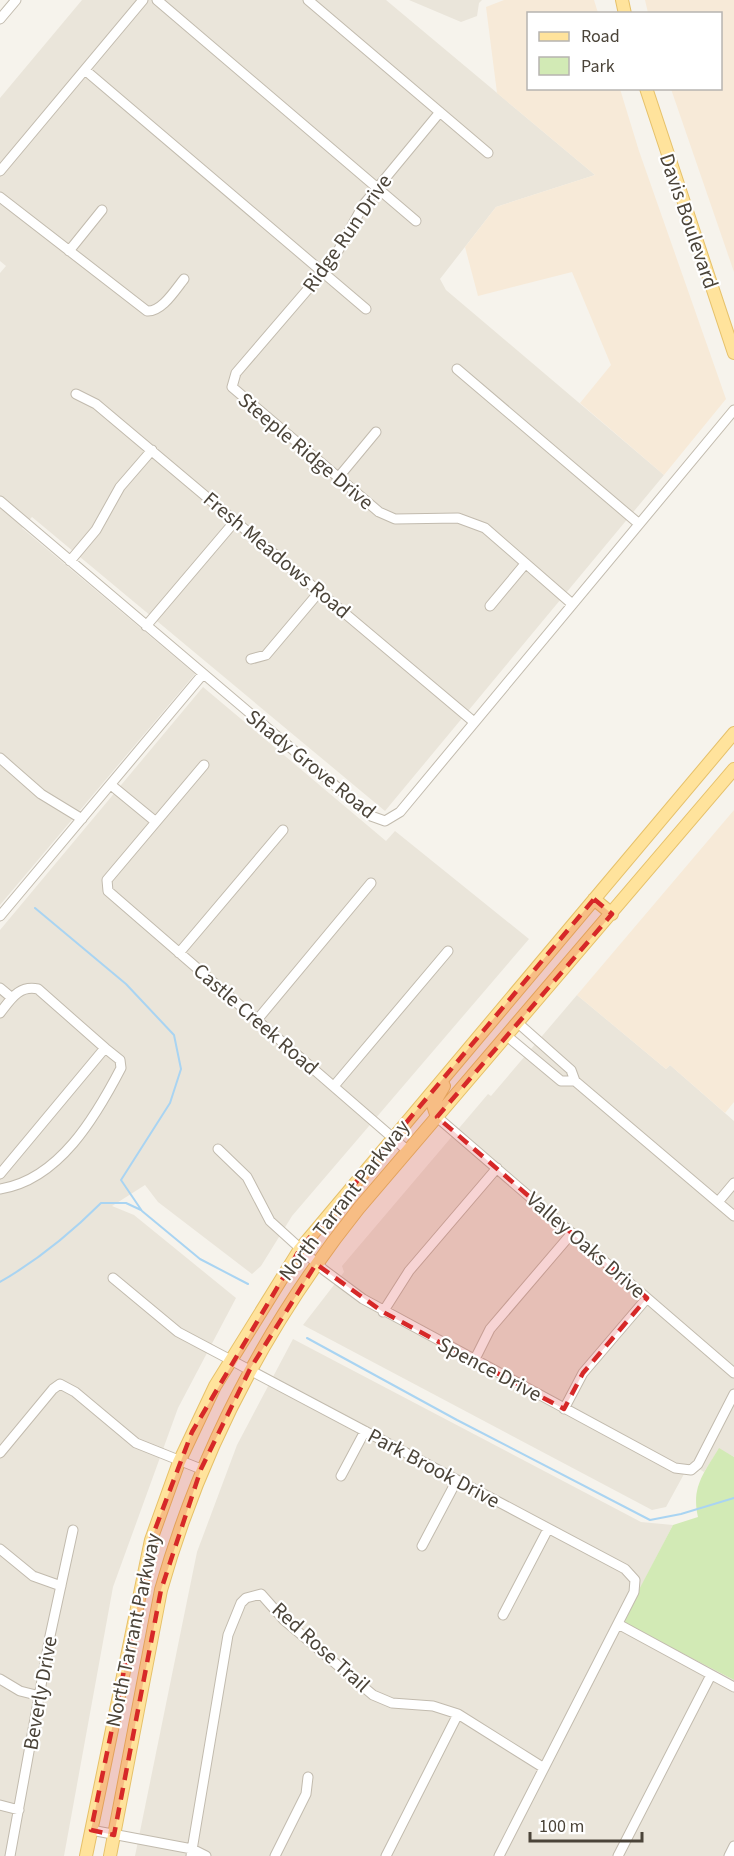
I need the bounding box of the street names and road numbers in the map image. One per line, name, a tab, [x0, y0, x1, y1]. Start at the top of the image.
street label: Davis Boulevard	[652, 149, 726, 293]
street label: Ridge Run Drive	[295, 168, 399, 298]
street label: Steeple Ridge Drive	[232, 385, 380, 517]
street label: Fresh Meadows Road	[197, 484, 357, 626]
street label: Shady Grove Road	[240, 702, 382, 826]
street label: Castle Creek Road	[187, 956, 325, 1082]
street label: North Tarrant Parkway	[271, 1113, 417, 1287]
street label: Valley Oaks Drive	[520, 1185, 652, 1305]
street label: Spence Drive	[433, 1329, 547, 1409]
street label: Park Brook Drive	[363, 1421, 505, 1515]
street label: North Tarrant Parkway	[98, 1530, 168, 1730]
street label: Red Rose Trail	[265, 1595, 377, 1699]
street label: Beverly Drive	[15, 1634, 65, 1752]

